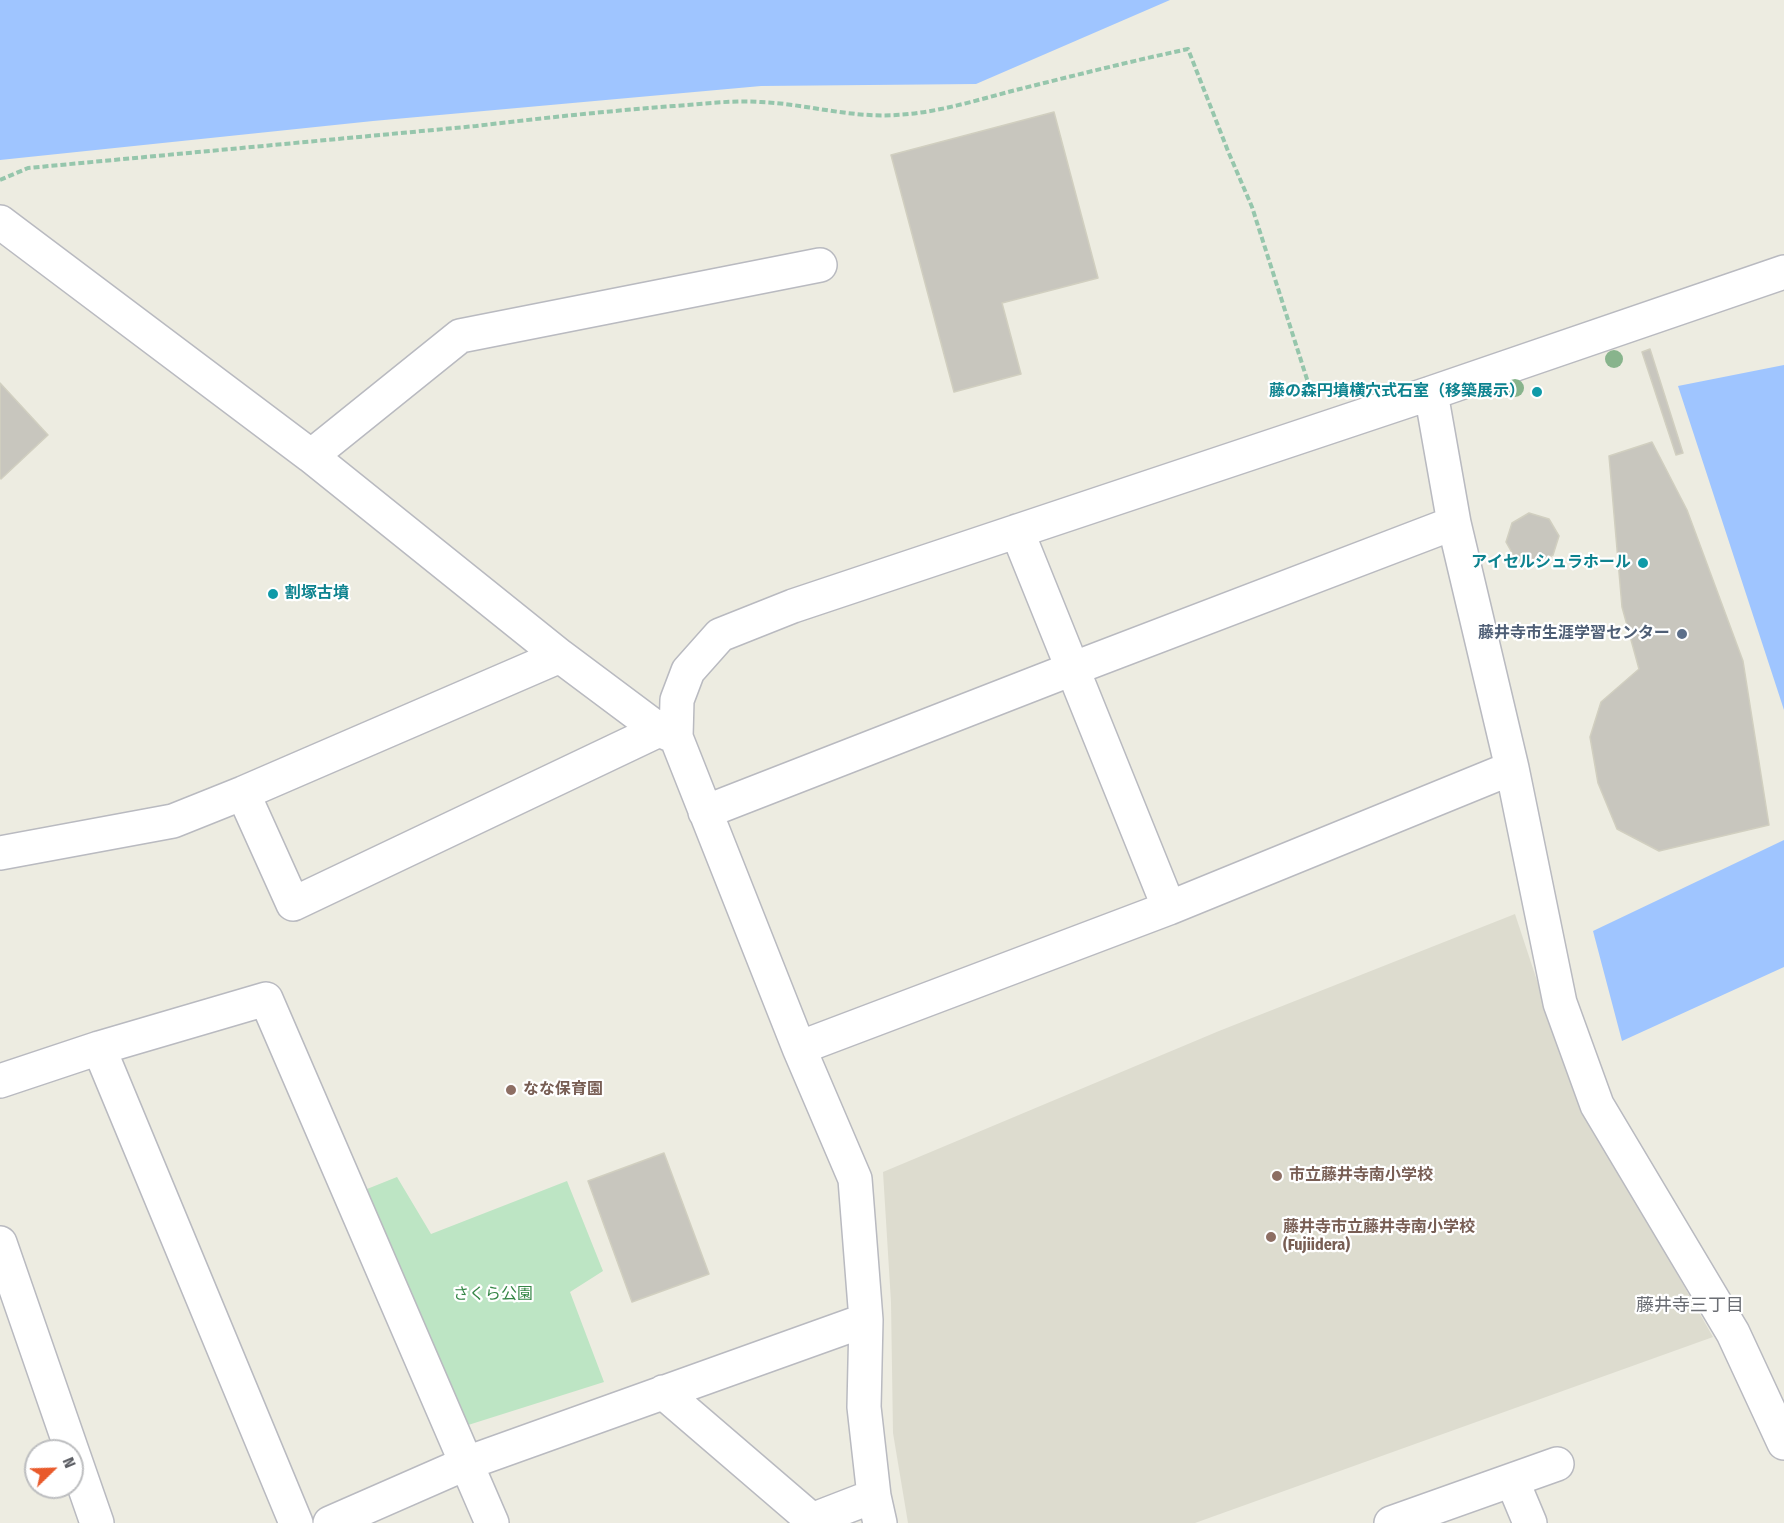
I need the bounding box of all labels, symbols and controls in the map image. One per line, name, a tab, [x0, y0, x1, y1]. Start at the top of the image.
place label: 藤の森円墳横穴式石室（移築展示）	[1269, 382, 1525, 402]
marker: 藤の森円墳横穴式石室（移築展示）	[1530, 385, 1544, 399]
place label: アイセルシュラホール	[1471, 553, 1631, 573]
marker: アイセルシュラホール	[1636, 556, 1650, 570]
place label: 割塚古墳	[285, 584, 349, 604]
marker: 割塚古墳	[266, 587, 280, 601]
place label: 藤井寺市生涯学習センター	[1478, 624, 1670, 644]
marker: 藤井寺市生涯学習センター	[1675, 627, 1689, 641]
place label: なな保育園	[523, 1080, 603, 1100]
marker: なな保育園	[504, 1083, 518, 1097]
place label: 市立藤井寺南小学校	[1289, 1166, 1433, 1186]
marker: 市立藤井寺南小学校	[1270, 1169, 1284, 1183]
place label: 藤井寺市立藤井寺南小学校 (Fujiidera)	[1283, 1218, 1475, 1256]
marker: 藤井寺市立藤井寺南小学校 (Fujiidera)	[1264, 1230, 1278, 1244]
park label: さくら公園	[453, 1285, 533, 1305]
district label: 藤井寺三丁目	[1636, 1295, 1744, 1317]
north arrow	[24, 1439, 84, 1499]
text: N	[59, 1454, 80, 1471]

